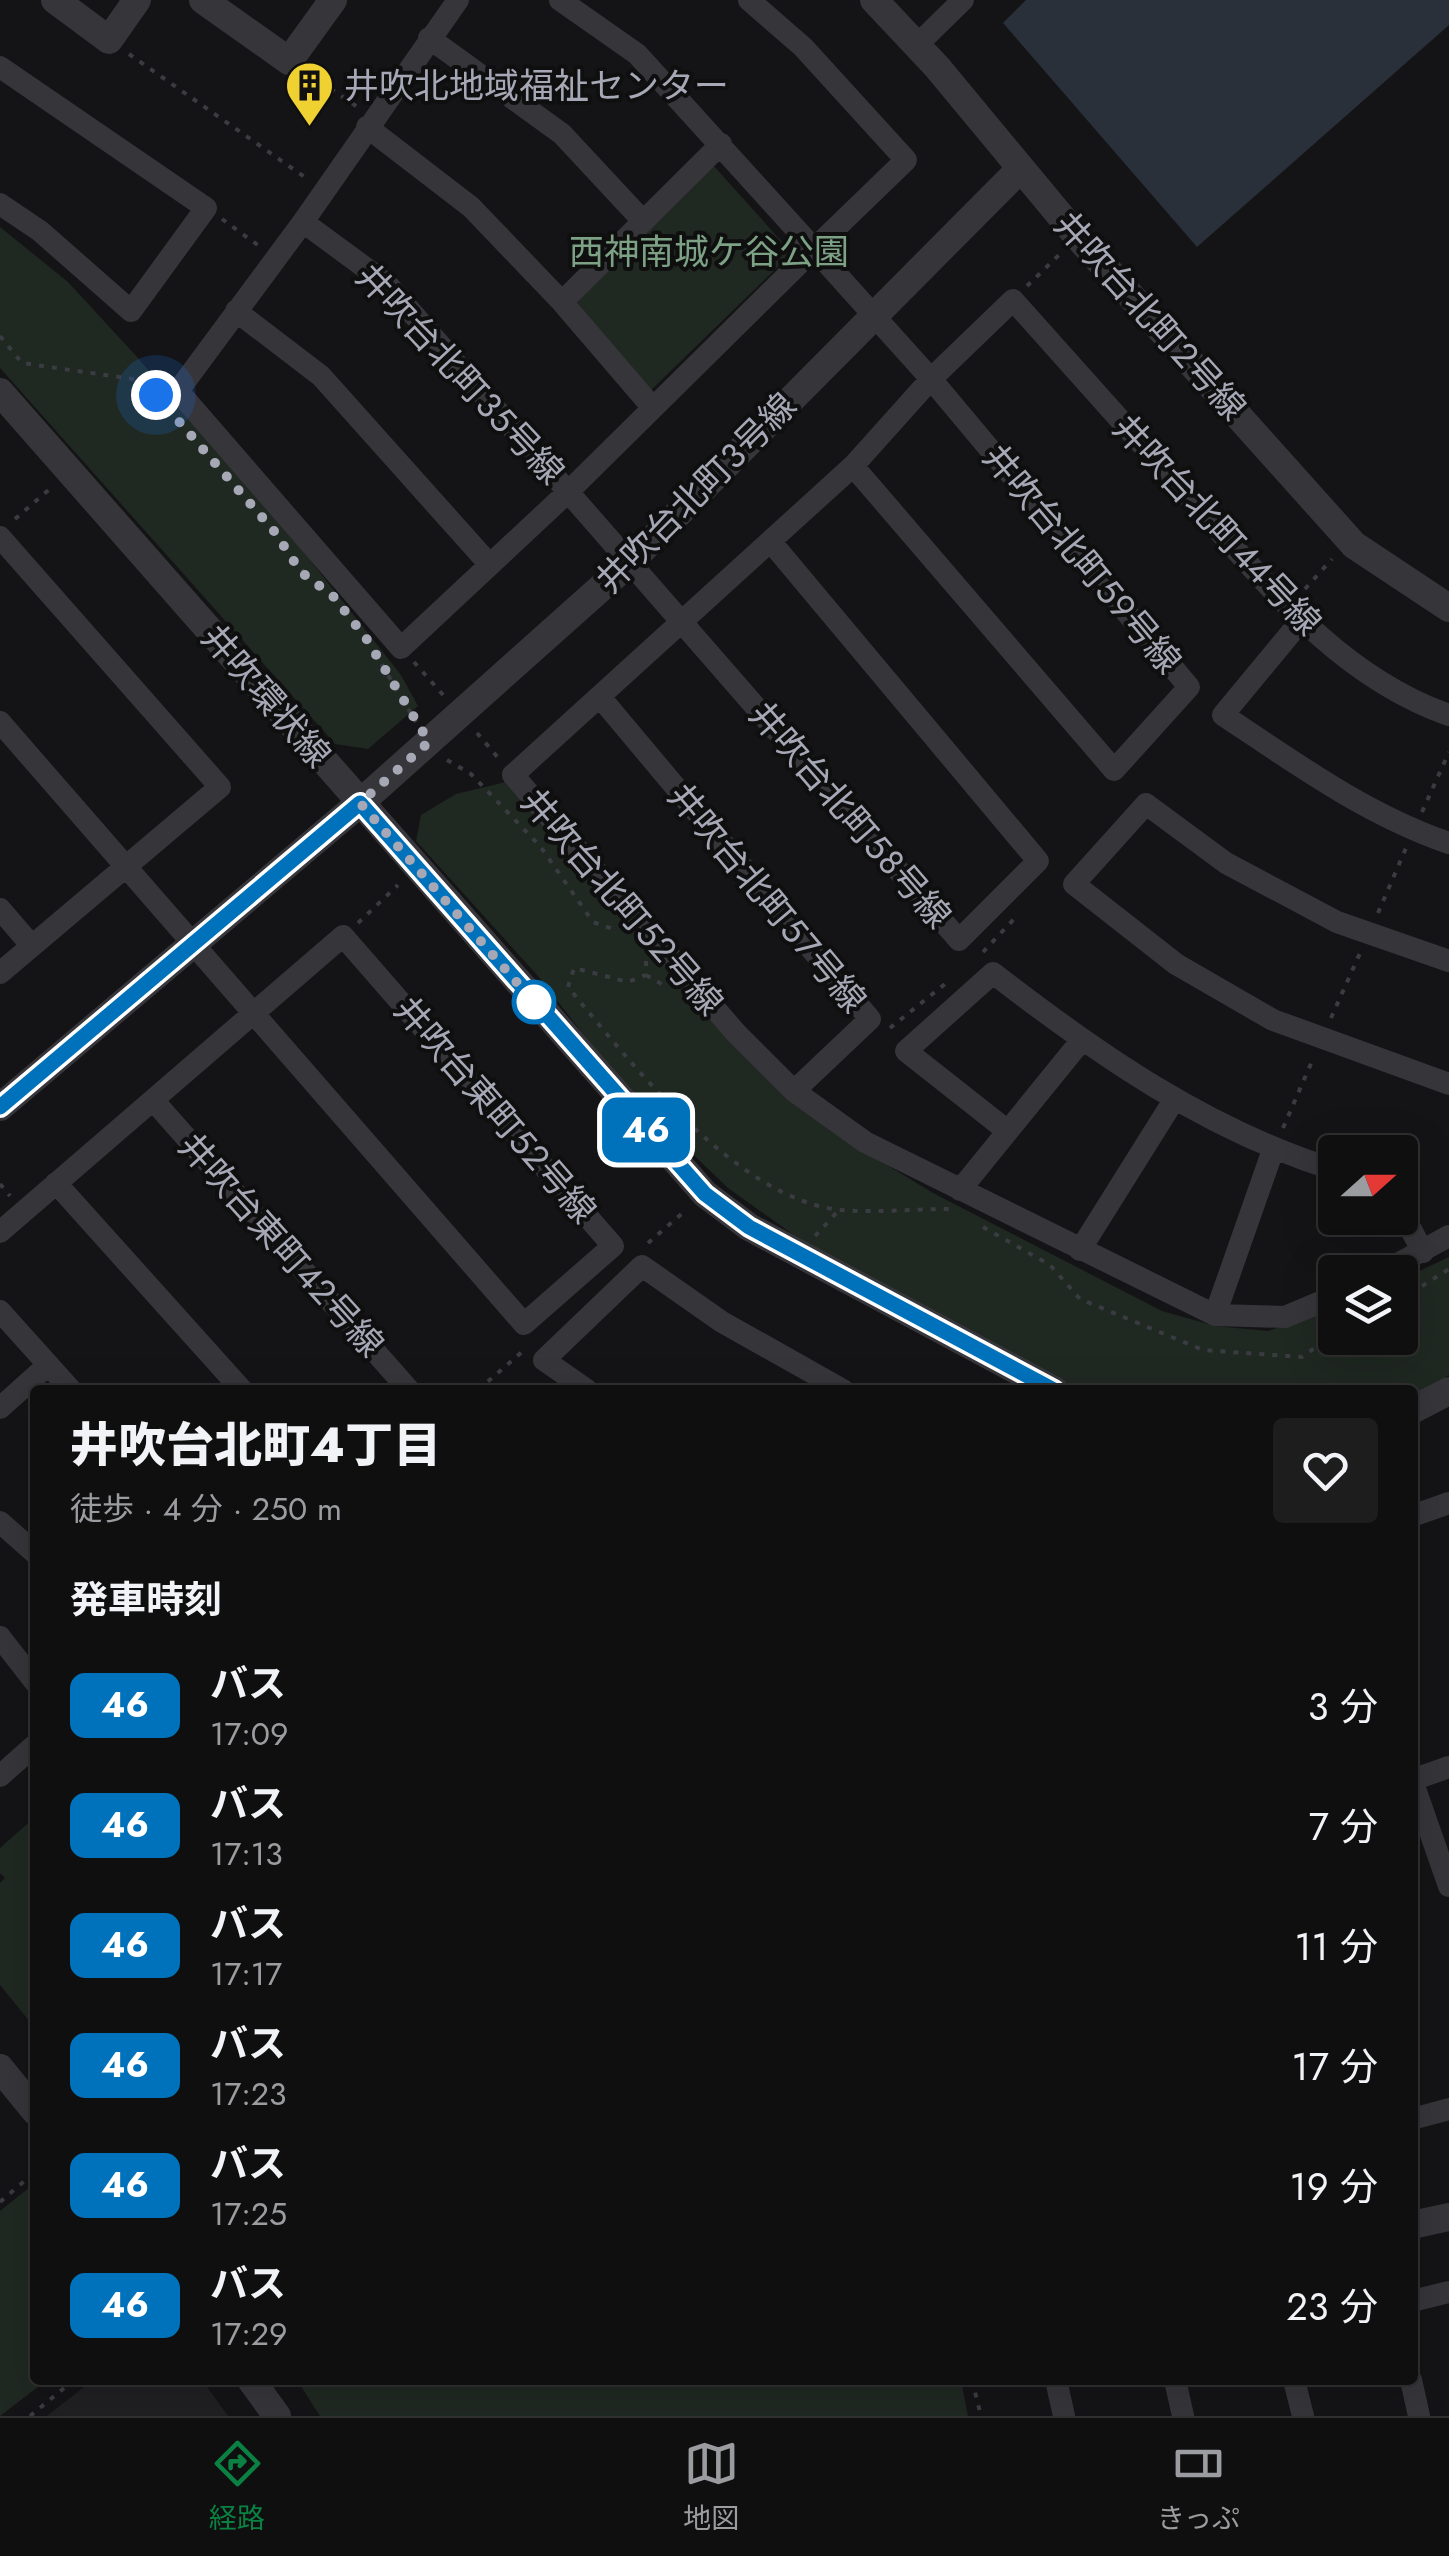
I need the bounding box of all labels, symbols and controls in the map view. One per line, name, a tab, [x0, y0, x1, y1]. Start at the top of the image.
building icon: 井吹北地域福祉センター	[283, 60, 335, 128]
place label: 井吹北地域福祉センター	[344, 61, 729, 111]
street label: 井吹台北町２号線	[1043, 201, 1257, 431]
park label: 西神南城ケ谷公園	[569, 227, 849, 277]
street label: 井吹台北町３５号線	[344, 253, 576, 495]
your location	[131, 370, 181, 420]
street label: 井吹台北町３号線	[585, 382, 807, 604]
street label: 井吹台北町４４号線	[1101, 404, 1333, 646]
street label: 井吹台北町５９号線	[971, 434, 1193, 684]
street label: 井吹環状線	[190, 614, 342, 778]
street label: 井吹台北町５８号線	[737, 691, 963, 939]
street label: 井吹台北町５７号線	[656, 773, 878, 1023]
street label: 井吹台北町５２号線	[509, 778, 735, 1026]
unlabelled marker	[513, 981, 555, 1023]
street label: 井吹台東町５２号線	[382, 986, 608, 1234]
line badge: 46	[601, 1098, 691, 1162]
text: 46	[622, 1105, 670, 1155]
street label: 井吹台東町４２号線	[167, 1122, 395, 1368]
north arrow	[1318, 1135, 1418, 1235]
map controls	[1318, 1135, 1418, 1355]
button: layers	[1318, 1255, 1418, 1355]
text: 井吹台北町4丁目	[70, 1411, 441, 1480]
button: heart	[1273, 1418, 1378, 1523]
text: 徒歩 · 4 分 · 250 m	[70, 1486, 342, 1532]
text: 発車時刻	[70, 1572, 222, 1627]
text: バス	[210, 1656, 286, 1711]
text: 3 分	[1308, 1679, 1378, 1734]
text: 46	[101, 1680, 149, 1730]
text: 17:09	[210, 1711, 288, 1757]
text: バス	[210, 1776, 286, 1831]
text: 7 分	[1309, 1799, 1378, 1854]
text: 46	[101, 1800, 149, 1850]
text: 17:13	[210, 1831, 283, 1877]
text: バス	[210, 1896, 286, 1951]
text: 11 分	[1294, 1919, 1378, 1974]
text: 46	[101, 1920, 149, 1970]
text: 17:17	[210, 1951, 282, 1997]
text: バス	[210, 2016, 286, 2071]
text: 17 分	[1292, 2039, 1378, 2094]
text: 46	[101, 2040, 149, 2090]
text: 17:23	[210, 2071, 286, 2117]
text: バス	[210, 2136, 286, 2191]
text: 19 分	[1290, 2159, 1378, 2214]
text: 46	[101, 2160, 149, 2210]
text: 17:25	[210, 2191, 287, 2237]
text: バス	[210, 2256, 286, 2311]
text: 23 分	[1286, 2279, 1378, 2334]
text: 46	[101, 2280, 149, 2330]
text: 17:29	[210, 2311, 287, 2357]
tab: 経路	[209, 2436, 265, 2539]
tab: 地図	[683, 2436, 739, 2539]
tab: きっぷ	[1157, 2436, 1240, 2539]

